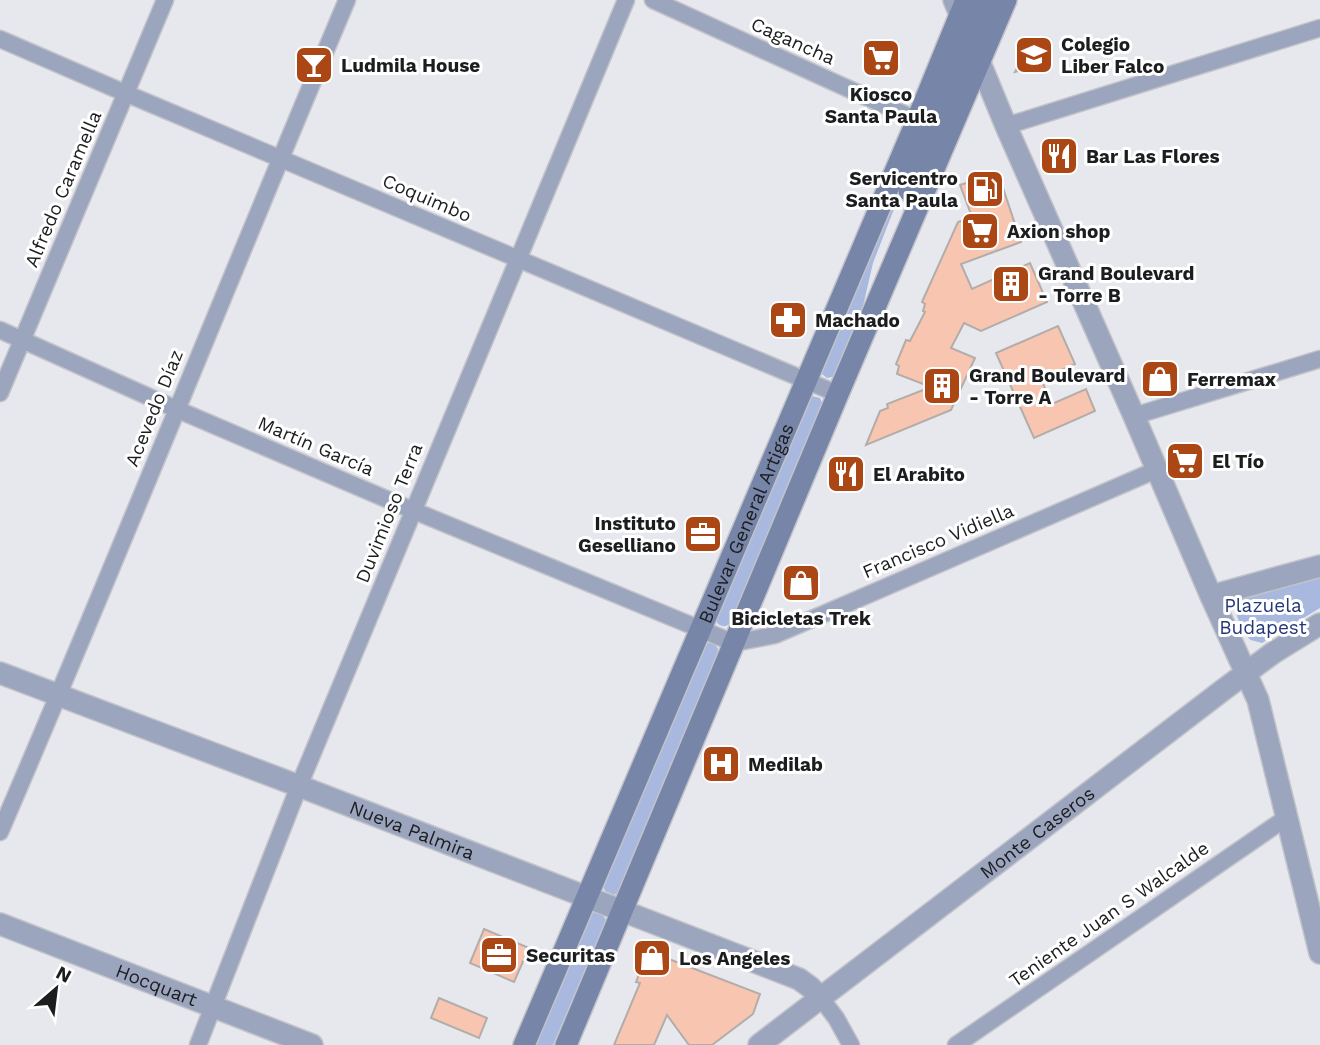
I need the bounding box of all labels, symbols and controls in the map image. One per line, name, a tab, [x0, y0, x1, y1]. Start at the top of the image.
street label: Cagancha	[747, 12, 839, 70]
place label: Colegio Liber Falco	[1061, 33, 1164, 78]
school or university icon: Colegio Liber Falco	[1013, 34, 1055, 76]
supermarket icon: Kiosco Santa Paula	[860, 37, 902, 79]
bar icon: Ludmila House	[293, 44, 335, 86]
place label: Ludmila House	[341, 54, 480, 77]
place label: Kiosco Santa Paula	[825, 83, 937, 128]
street label: Alfredo Caramella	[20, 107, 106, 271]
restaurant icon: Bar Las Flores	[1038, 135, 1080, 177]
place label: Bar Las Flores	[1086, 145, 1220, 168]
place label: Servicentro Santa Paula	[846, 167, 958, 212]
fuel station icon: Servicentro Santa Paula	[964, 168, 1006, 210]
street label: Coquimbo	[379, 169, 475, 227]
supermarket icon: Axion shop	[959, 210, 1001, 252]
place label: Axion shop	[1007, 220, 1110, 243]
place label: Grand Boulevard - Torre B	[1038, 262, 1194, 307]
building icon: Grand Boulevard - Torre B	[990, 263, 1032, 305]
pharmacy icon: Machado	[767, 299, 809, 341]
place label: Machado	[815, 309, 900, 332]
street label: Acevedo Díaz	[120, 346, 188, 470]
shop icon: Ferremax	[1139, 358, 1181, 400]
place label: Grand Boulevard - Torre A	[969, 364, 1125, 409]
building icon: Grand Boulevard - Torre A	[921, 365, 963, 407]
place label: Ferremax	[1187, 368, 1277, 391]
street label: Martín García	[255, 411, 378, 481]
street label: Bulevar General Artigas	[693, 420, 798, 627]
street label: Duvimioso Terra	[350, 440, 428, 586]
supermarket icon: El Tío	[1164, 440, 1206, 482]
place label: El Tío	[1212, 450, 1264, 473]
restaurant icon: El Arabito	[825, 453, 867, 495]
place label: El Arabito	[873, 463, 965, 486]
street label: Francisco Vidiella	[859, 499, 1017, 583]
place label: Instituto Geselliano	[578, 512, 676, 557]
office icon: Instituto Geselliano	[682, 513, 724, 555]
shop icon: Bicicletas Trek	[780, 562, 822, 604]
park label: Plazuela Budapest	[1219, 594, 1307, 639]
place label: Bicicletas Trek	[731, 607, 871, 630]
hospital icon: Medilab	[700, 743, 742, 785]
place label: Medilab	[748, 753, 823, 776]
street label: Monte Caseros	[975, 781, 1099, 883]
street label: Nueva Palmira	[346, 795, 478, 864]
street label: Teniente Juan S Walcalde	[1005, 836, 1213, 992]
office icon: Securitas	[478, 934, 520, 976]
shop icon: Los Angeles	[631, 937, 673, 979]
place label: Securitas	[526, 944, 615, 967]
place label: Los Angeles	[679, 947, 790, 970]
north arrow	[21, 954, 91, 1024]
street label: Hocquart	[113, 959, 201, 1011]
text: N	[52, 961, 75, 988]

